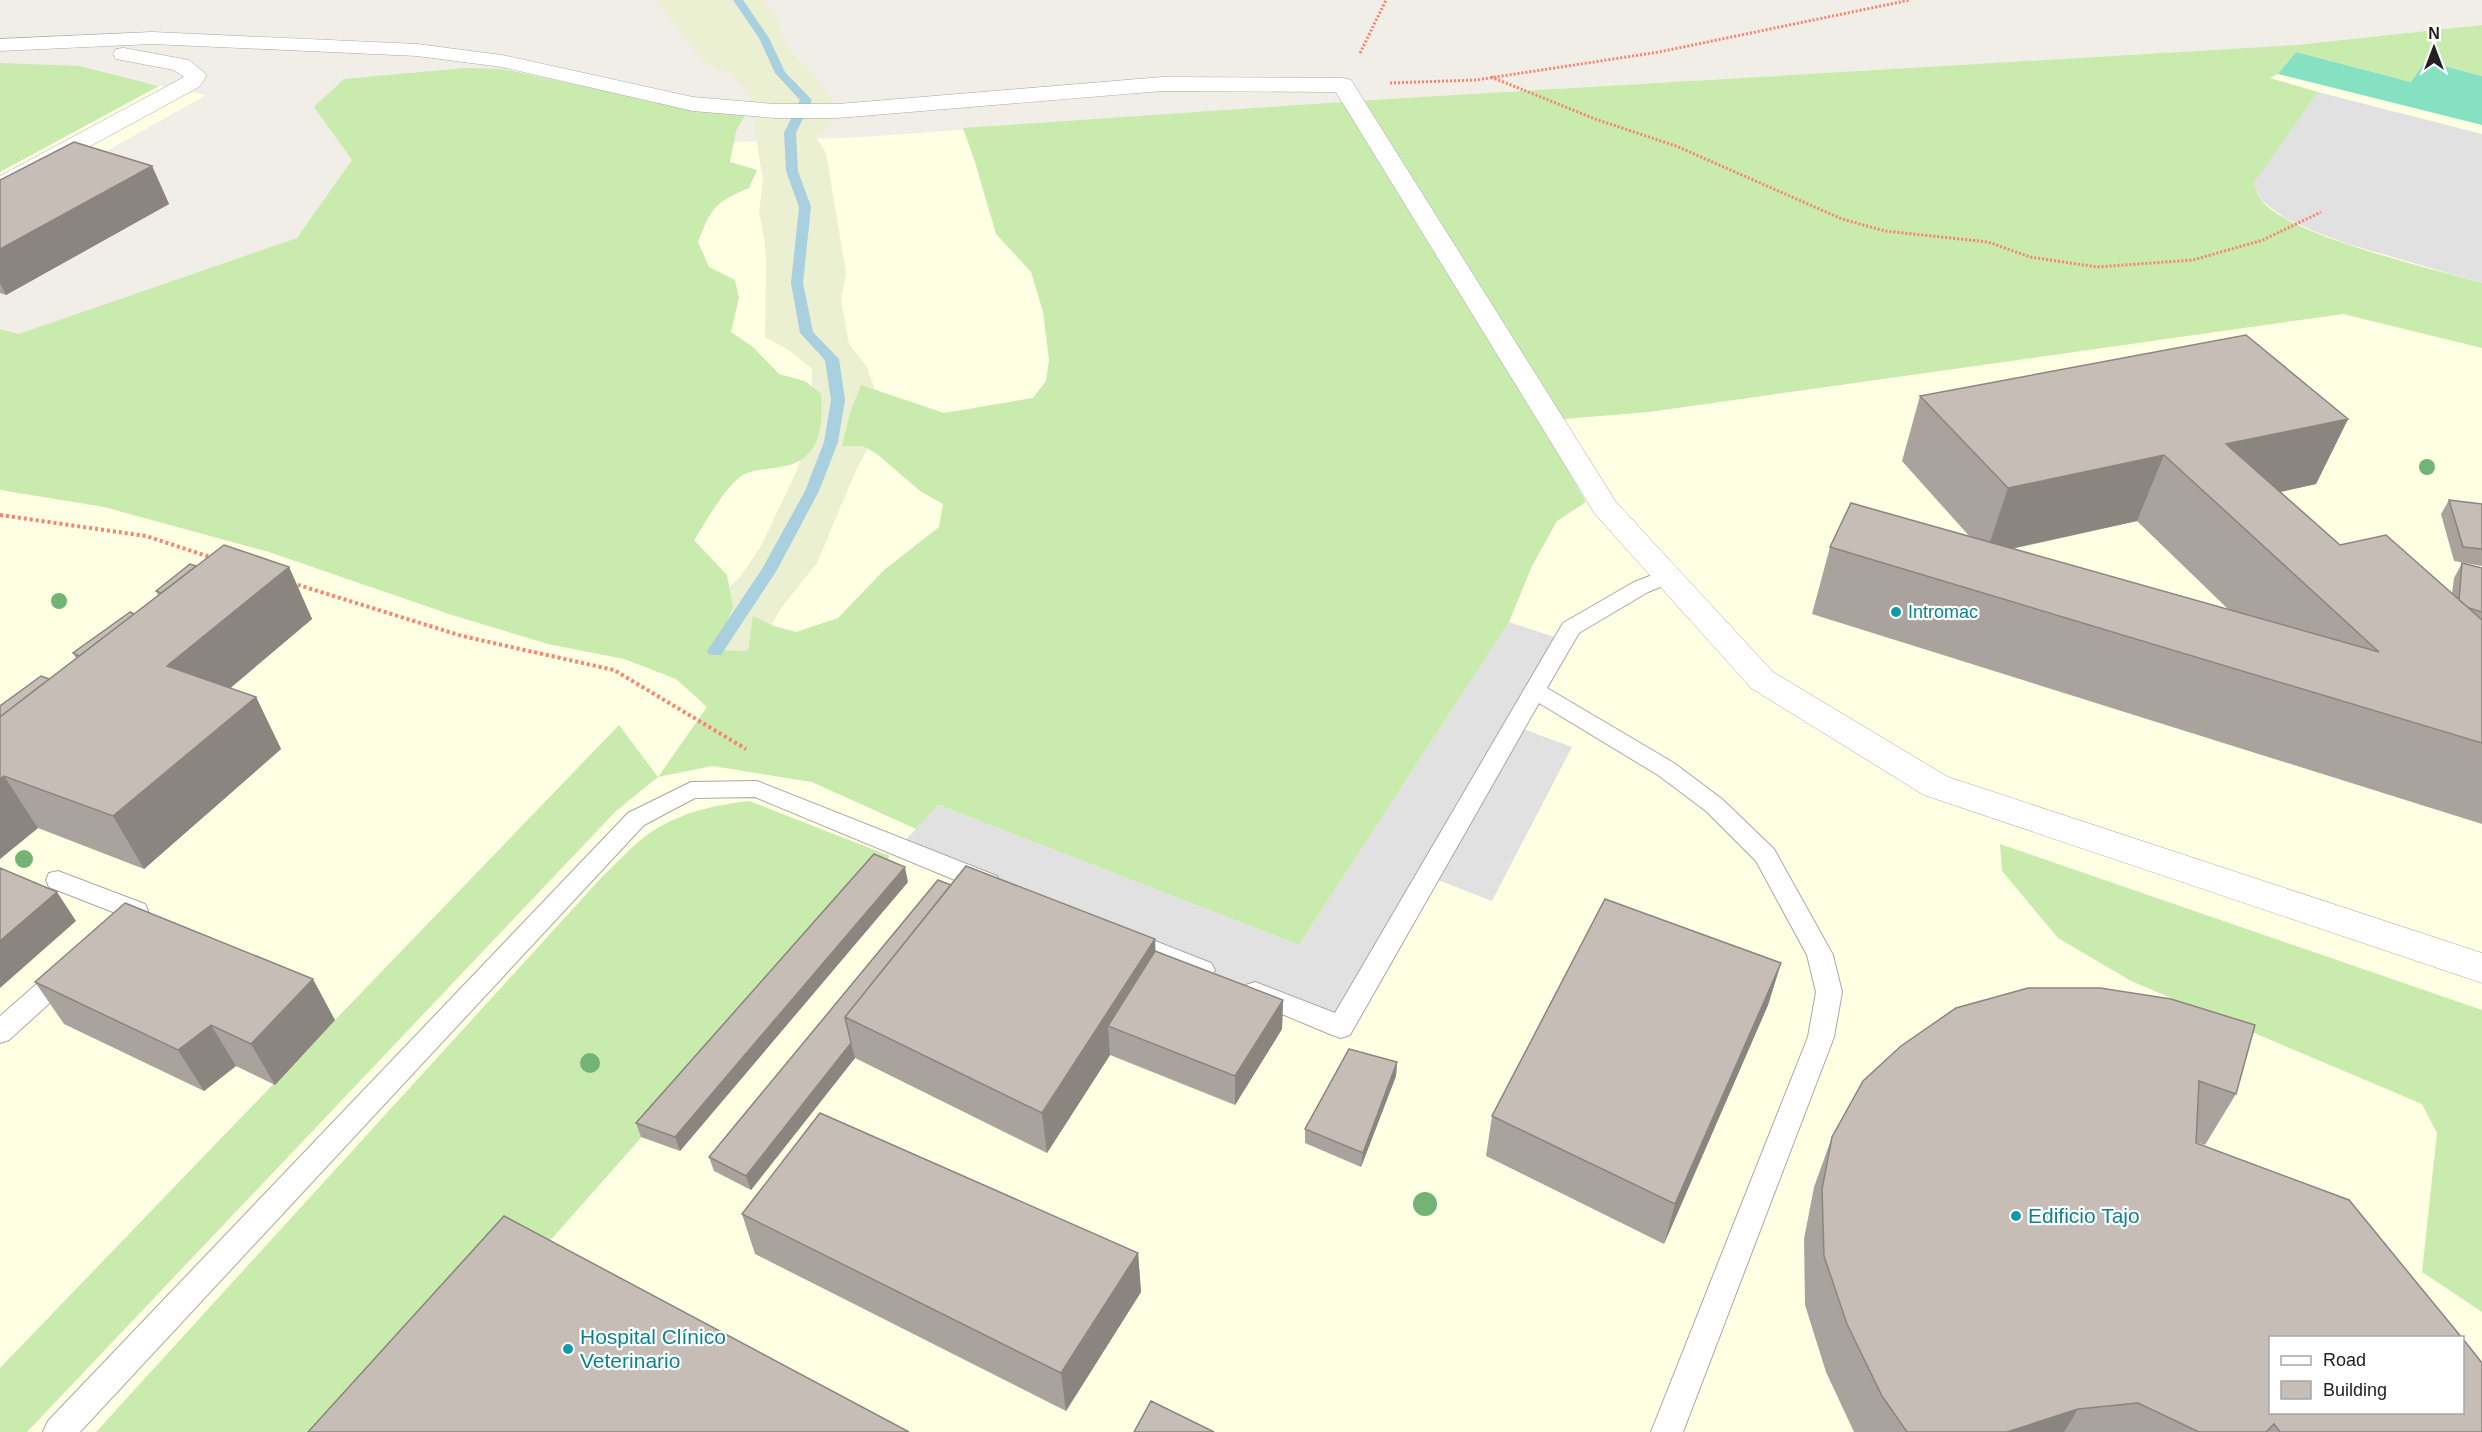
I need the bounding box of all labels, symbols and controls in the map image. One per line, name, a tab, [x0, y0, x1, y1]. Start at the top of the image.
north arrow	[2404, 18, 2464, 78]
text: N	[2428, 25, 2440, 42]
place label: Intromac	[1908, 602, 1978, 622]
marker: Intromac	[1889, 605, 1903, 619]
place label: Edificio Tajo	[2028, 1204, 2140, 1227]
marker: Edificio Tajo	[2009, 1209, 2023, 1223]
place label: Hospital Clínico Veterinario	[580, 1325, 726, 1372]
legend	[2269, 1336, 2464, 1414]
marker: Hospital Clínico Veterinario	[561, 1342, 575, 1356]
text: Road	[2323, 1350, 2366, 1370]
text: Building	[2323, 1380, 2387, 1400]

